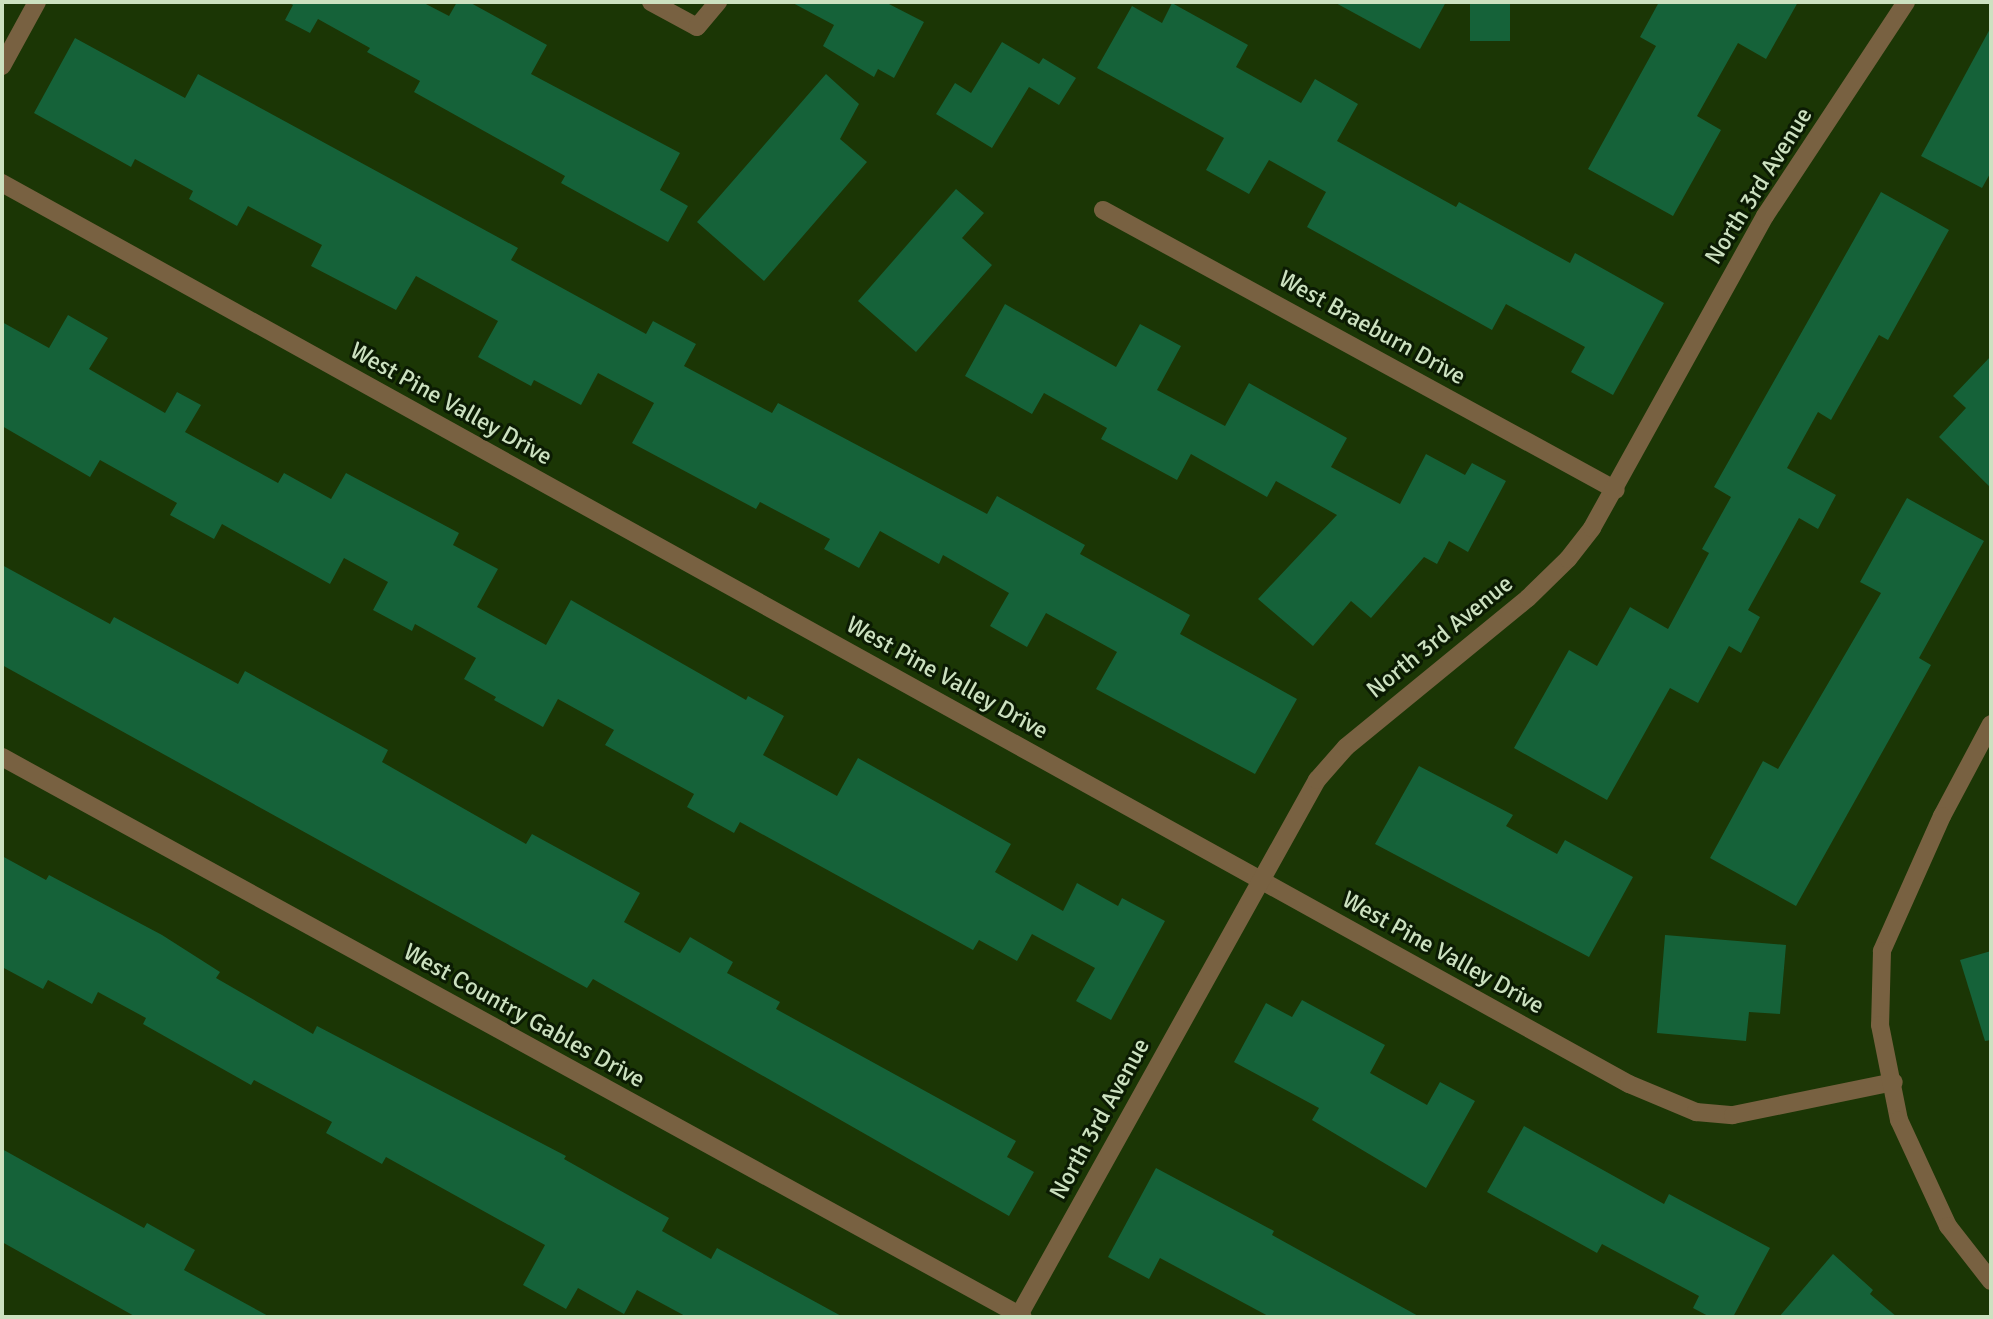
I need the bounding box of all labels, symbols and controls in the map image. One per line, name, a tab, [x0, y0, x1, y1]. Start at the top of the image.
street label: North 3rd Avenue	[1699, 102, 1819, 270]
street label: West Braeburn Drive	[1274, 265, 1470, 391]
street label: West Pine Valley Drive	[345, 336, 557, 472]
street label: North 3rd Avenue	[1361, 569, 1519, 705]
street label: West Pine Valley Drive	[841, 610, 1053, 746]
street label: West Pine Valley Drive	[1337, 885, 1549, 1021]
street label: West Country Gables Drive	[398, 938, 650, 1094]
street label: North 3rd Avenue	[1044, 1034, 1156, 1204]

